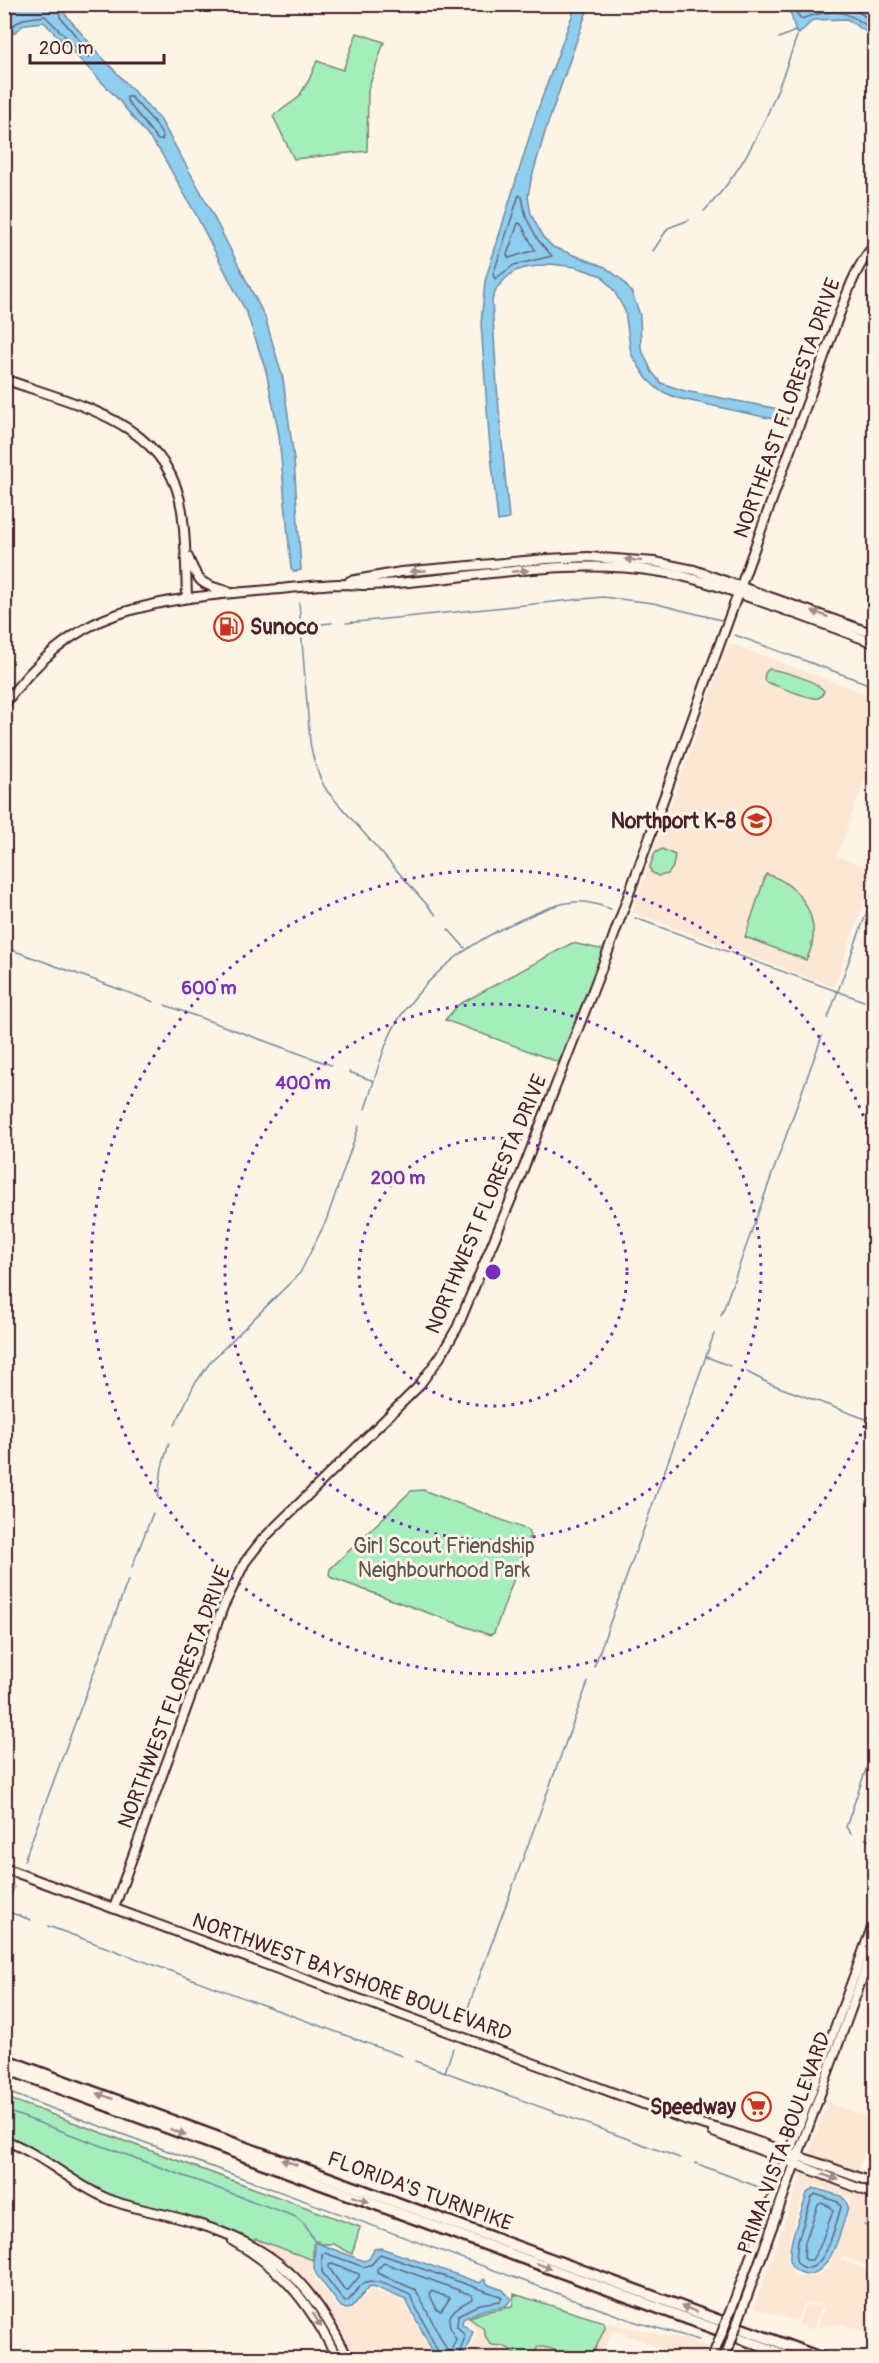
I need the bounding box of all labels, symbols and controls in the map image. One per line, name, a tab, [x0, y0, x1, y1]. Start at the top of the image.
scale bar	[30, 27, 164, 65]
text: 200 m	[39, 37, 94, 60]
street label: NORTHEAST FLORESTA DRIVE	[728, 274, 847, 542]
one-way arrow	[623, 555, 642, 564]
one-way arrow	[510, 566, 529, 576]
one-way arrow	[408, 567, 427, 576]
one-way arrow	[810, 608, 828, 618]
fuel station icon: Sunoco	[213, 611, 245, 643]
place label: Sunoco	[250, 614, 319, 641]
school or university icon: Northport K-8	[741, 805, 773, 837]
place label: Northport K-8	[611, 808, 736, 835]
text: 600 m	[182, 977, 236, 1000]
street label: NORTHWEST FLORESTA DRIVE	[420, 1070, 553, 1338]
text: 400 m	[276, 1072, 330, 1095]
text: 200 m	[371, 1167, 425, 1190]
centre of rings	[483, 1262, 503, 1282]
park label: Girl Scout Friendship Neighbourhood Park	[353, 1533, 535, 1584]
street label: NORTHWEST FLORESTA DRIVE	[112, 1562, 237, 1832]
street label: NORTHWEST BAYSHORE BOULEVARD	[188, 1907, 515, 2048]
street label: PRIMA VISTA BOULEVARD	[732, 2028, 837, 2258]
one-way arrow	[96, 2090, 114, 2100]
supermarket icon: Speedway	[741, 2091, 773, 2123]
place label: Speedway	[650, 2094, 736, 2121]
one-way arrow	[169, 2127, 187, 2137]
street label: FLORIDA'S TURNPIKE	[324, 2145, 516, 2238]
one-way arrow	[280, 2157, 298, 2167]
one-way arrow	[821, 2173, 839, 2182]
one-way arrow	[352, 2195, 370, 2204]
one-way arrow	[535, 2262, 553, 2272]
one-way arrow	[679, 2304, 697, 2314]
one-way arrow	[312, 2312, 323, 2328]

